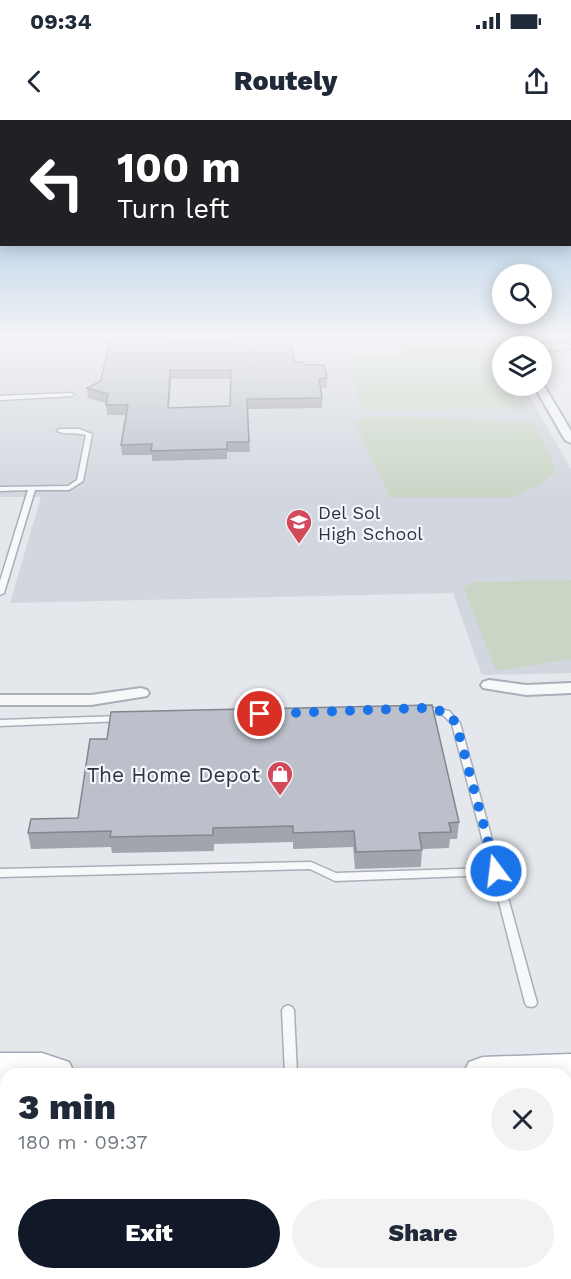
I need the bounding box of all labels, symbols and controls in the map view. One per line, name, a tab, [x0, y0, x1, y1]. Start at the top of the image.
text: 09:34	[30, 9, 92, 34]
icon: back	[18, 65, 51, 98]
text: Routely	[234, 65, 337, 97]
icon: share	[520, 65, 553, 98]
text: 100 m	[117, 143, 241, 192]
icon: left	[18, 144, 96, 222]
text: Turn left	[117, 193, 229, 225]
map controls	[492, 264, 552, 396]
button: search	[492, 264, 552, 324]
button: layers	[492, 336, 552, 396]
place label: Del Sol High School	[318, 502, 423, 544]
school or university icon: Del Sol High School	[284, 507, 314, 545]
pin	[234, 688, 285, 739]
icon: arrive	[243, 697, 276, 730]
shop icon: The Home Depot	[265, 759, 295, 797]
place label: The Home Depot	[87, 762, 260, 787]
position arrow	[464, 839, 528, 903]
text: 3 min	[18, 1086, 116, 1128]
button: close	[491, 1088, 554, 1151]
text: 180 m · 09:37	[18, 1130, 147, 1154]
button: Exit	[18, 1199, 280, 1268]
button: Share	[292, 1199, 554, 1268]

